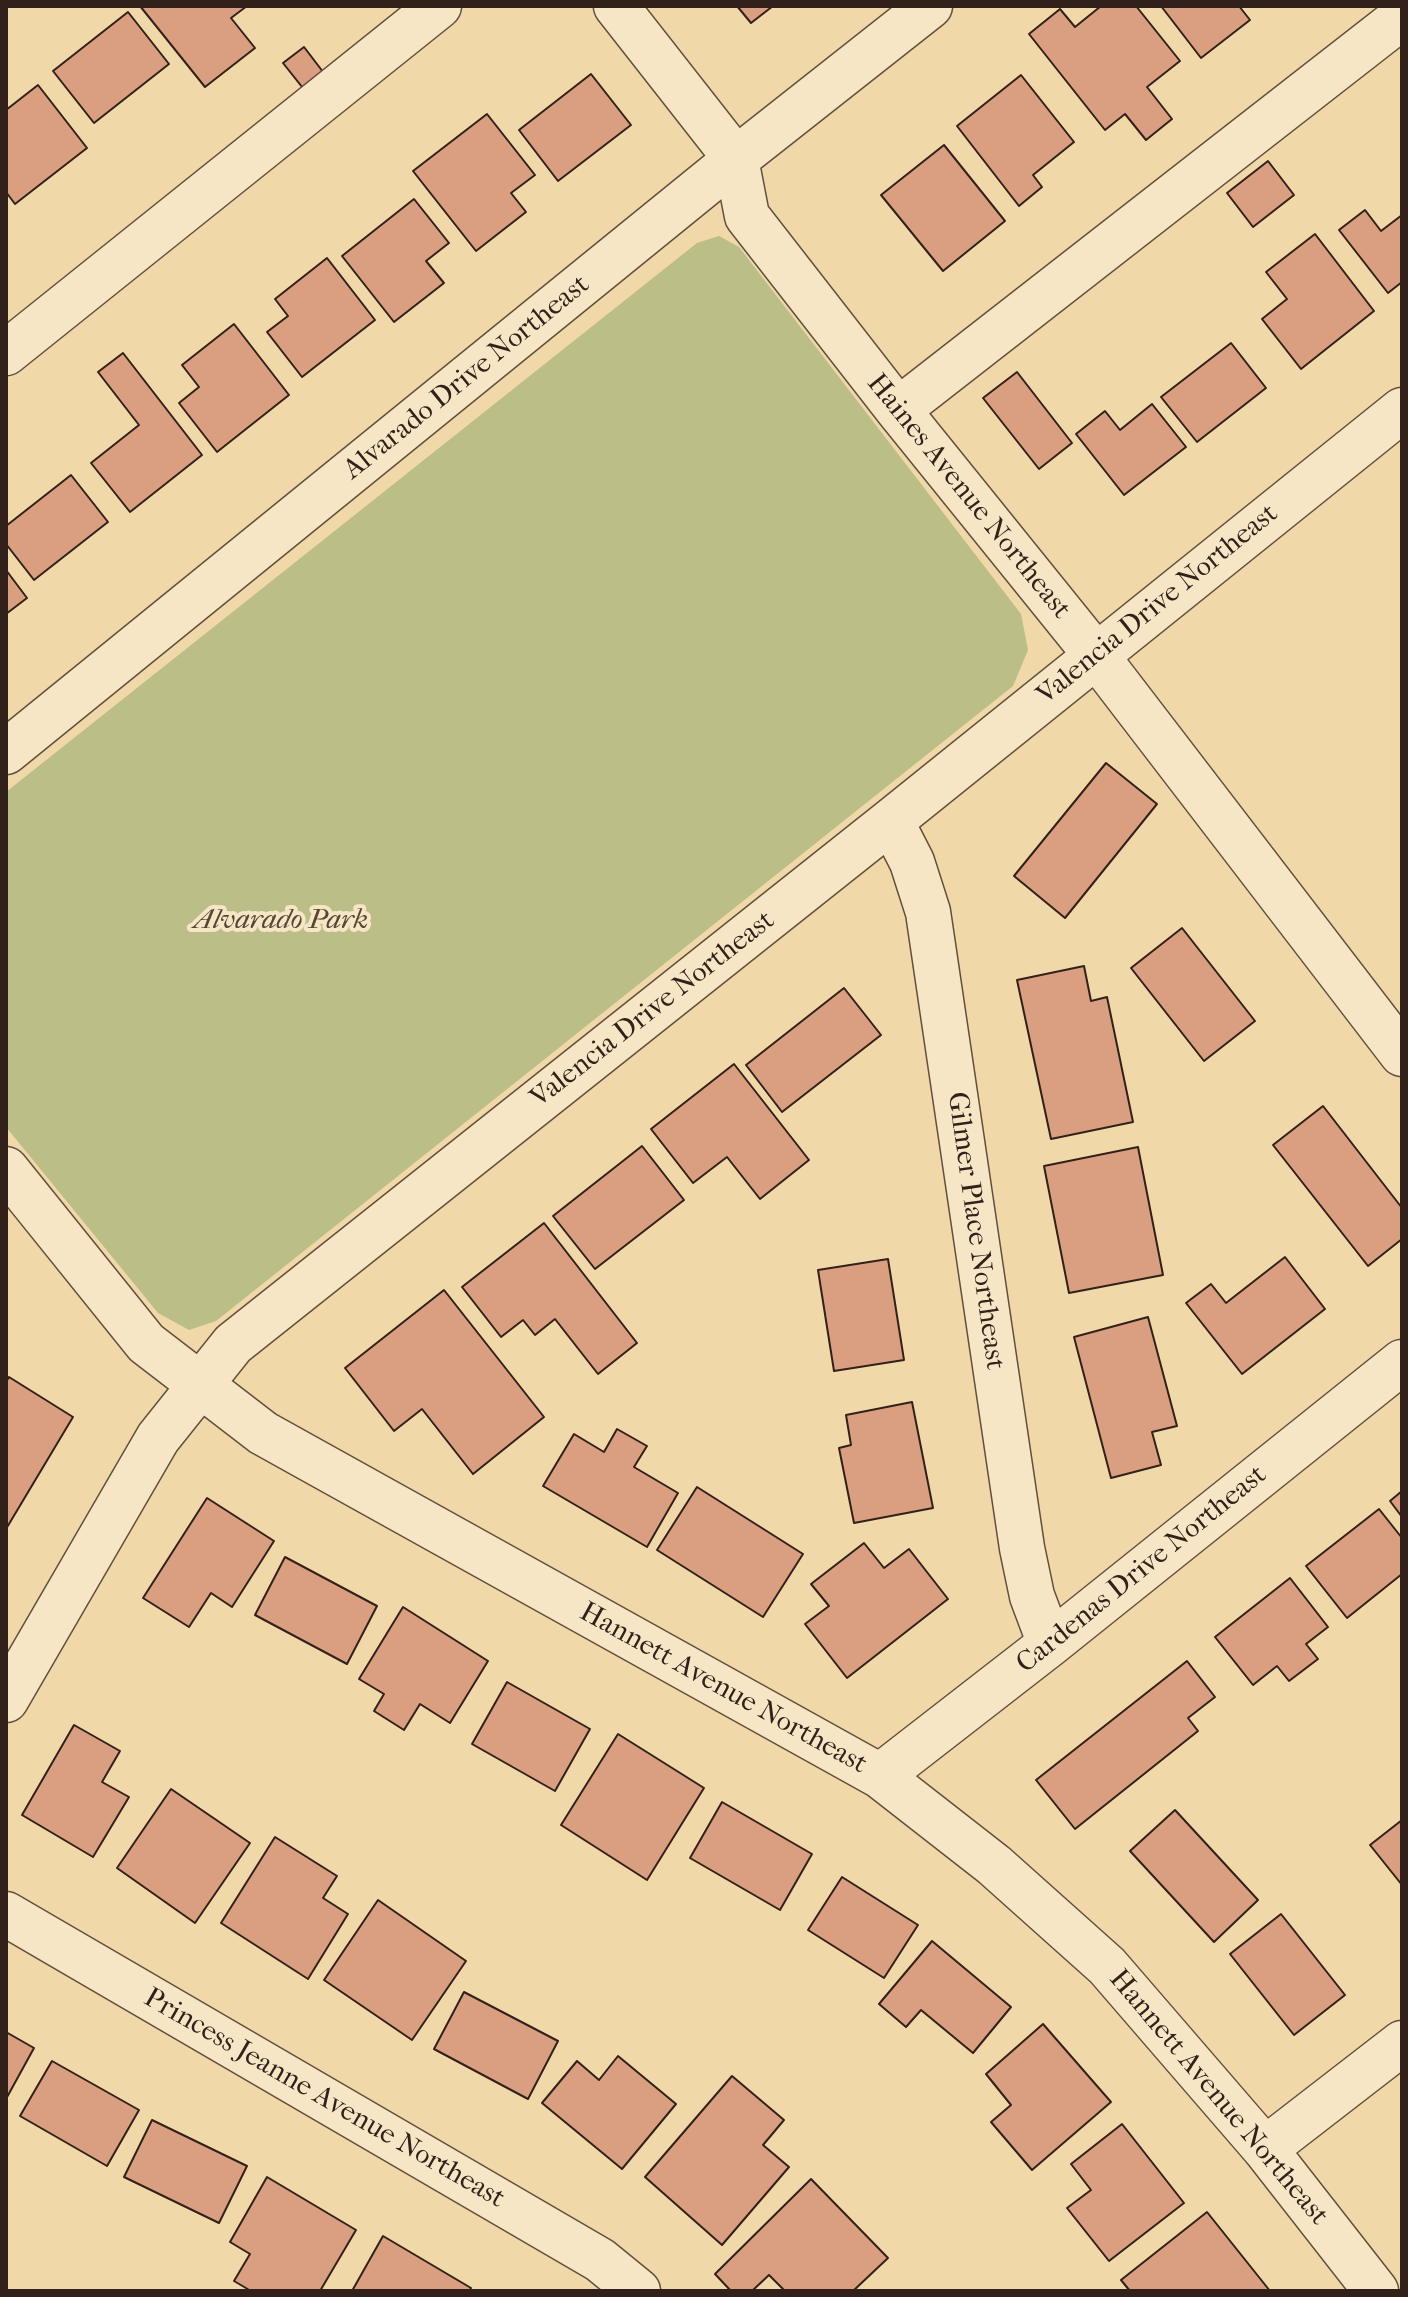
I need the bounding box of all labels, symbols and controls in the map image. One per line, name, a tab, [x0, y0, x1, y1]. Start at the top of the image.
street label: Alvarado Drive Northeast	[337, 269, 597, 487]
street label: Haines Avenue Northeast	[859, 368, 1077, 626]
street label: Valencia Drive Northeast	[1031, 497, 1285, 713]
park label: Alvarado Park	[194, 904, 368, 938]
street label: Valencia Drive Northeast	[524, 904, 782, 1116]
street label: Gilmer Place Northeast	[939, 1090, 1011, 1372]
street label: Cardenas Drive Northeast	[1010, 1459, 1274, 1681]
street label: Hannett Avenue Northeast	[574, 1596, 872, 1782]
street label: Hannett Avenue Northeast	[1101, 1963, 1335, 2233]
street label: Princess Jeanne Avenue Northeast	[138, 1982, 510, 2216]

